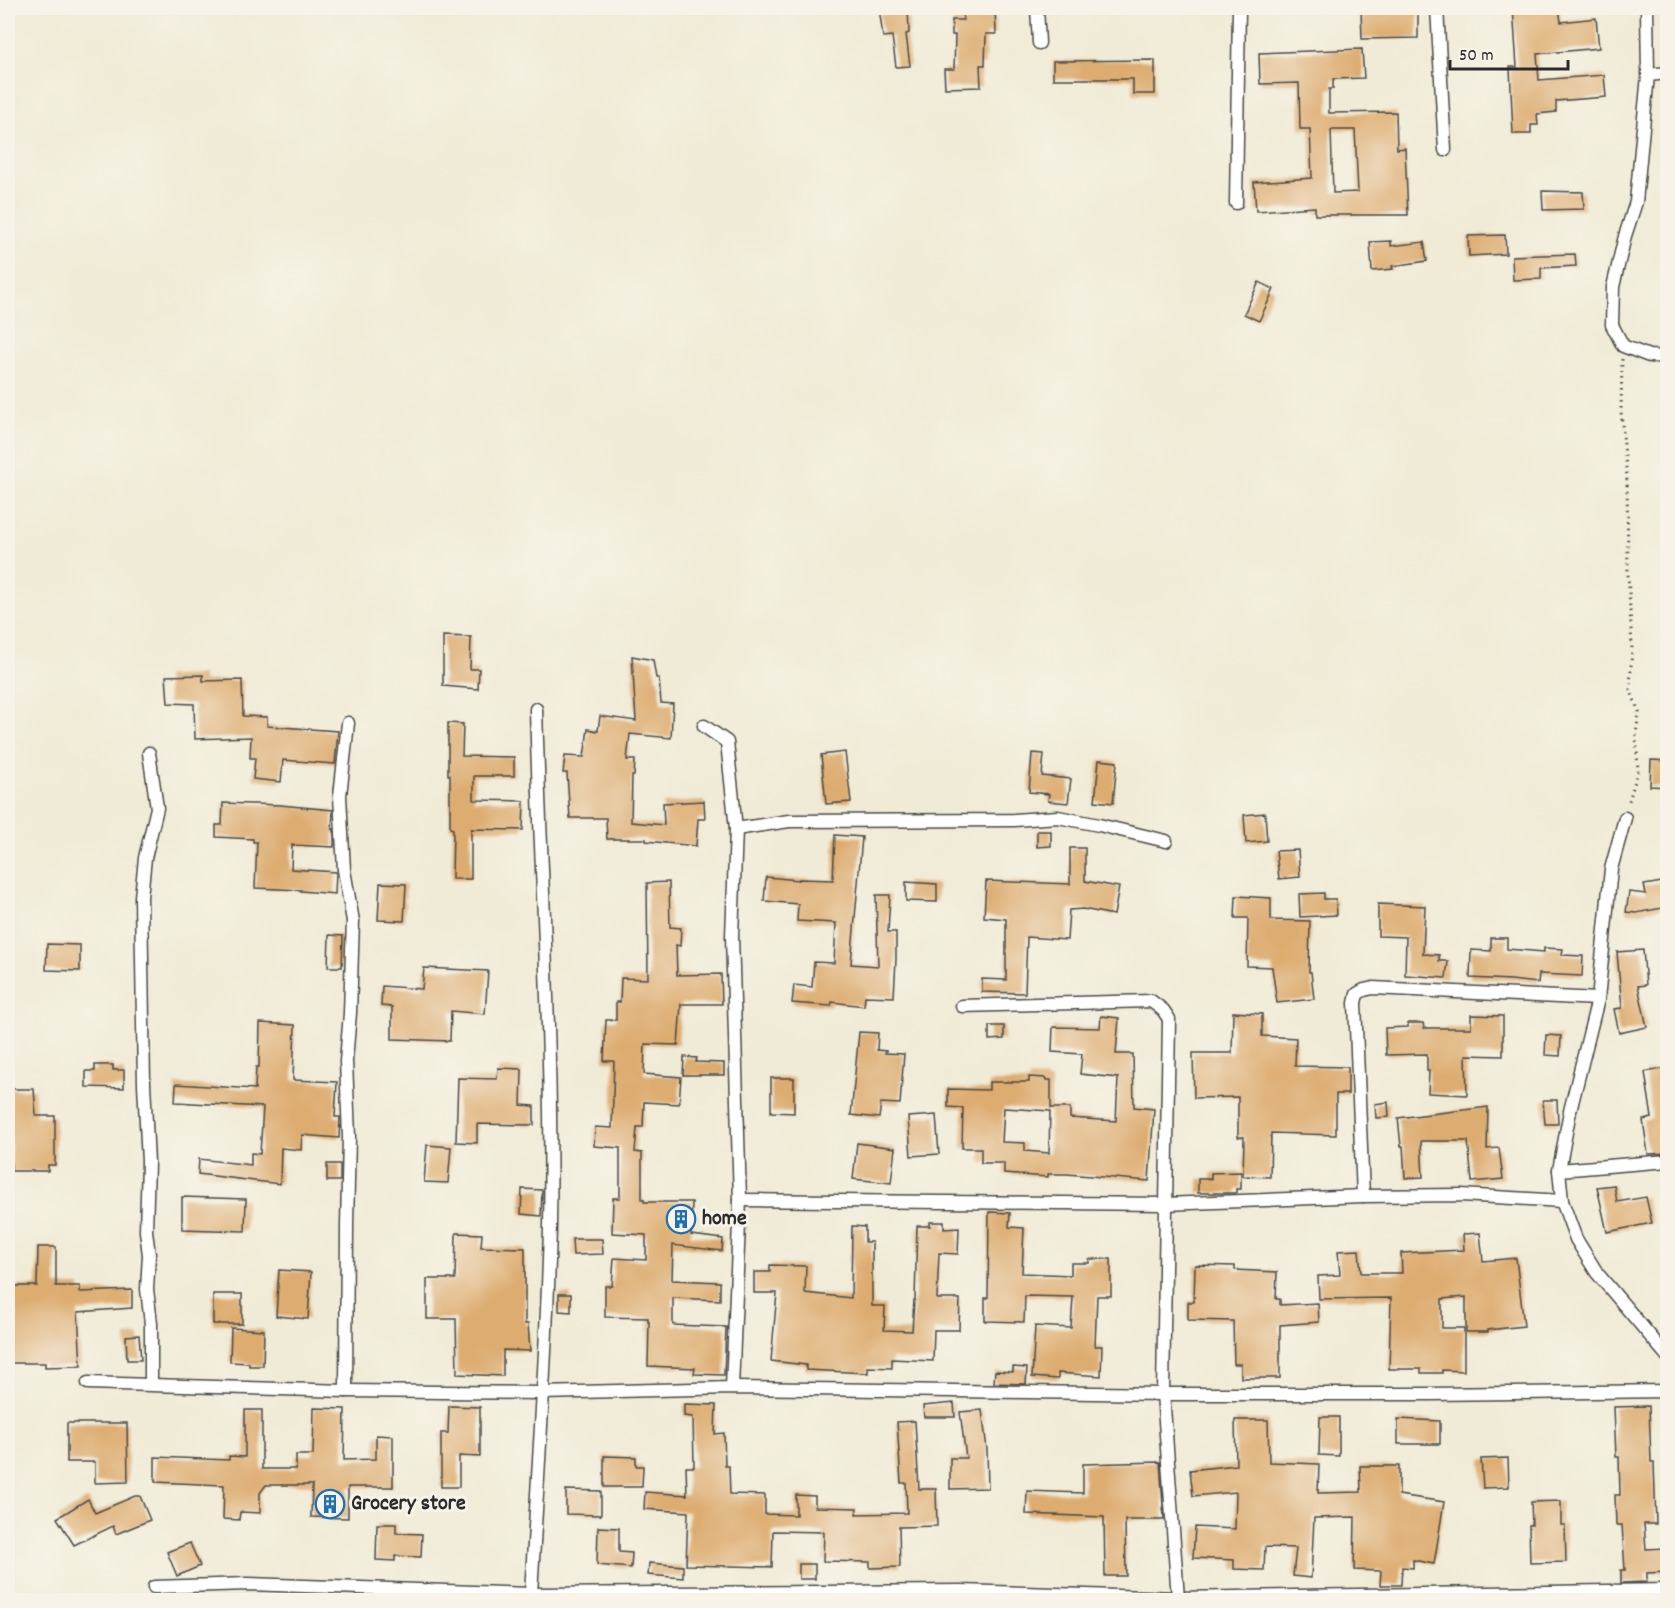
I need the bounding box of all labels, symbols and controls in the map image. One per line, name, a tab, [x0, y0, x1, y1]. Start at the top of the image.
scale bar	[1450, 33, 1568, 71]
text: 50 m	[1459, 44, 1494, 69]
building icon: home	[665, 1203, 697, 1235]
place label: home	[702, 1204, 747, 1235]
building icon: Grocery store	[314, 1488, 346, 1520]
place label: Grocery store	[351, 1489, 466, 1520]

